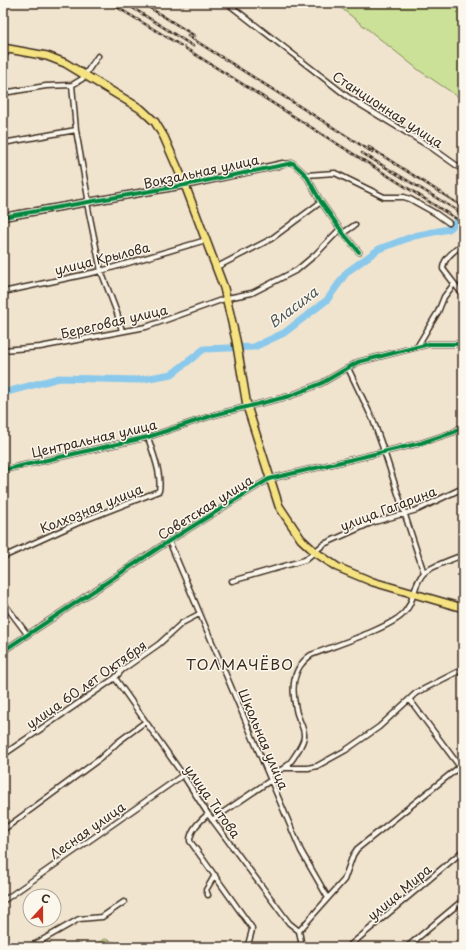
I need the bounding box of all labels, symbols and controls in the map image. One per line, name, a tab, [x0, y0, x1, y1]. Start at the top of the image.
street label: Станционная улица	[329, 66, 448, 152]
street label: Вокзальная улица	[141, 149, 261, 193]
street label: улица Крылова	[52, 237, 153, 279]
water label: Власиха	[264, 281, 323, 332]
street label: Береговая улица	[59, 299, 170, 343]
street label: Центральная улица	[29, 414, 159, 462]
street label: Советская улица	[154, 470, 257, 544]
street label: Колхозная улица	[37, 478, 146, 537]
street label: улица Гагарина	[337, 481, 440, 535]
street label: улица 60 лет Октября	[22, 635, 150, 733]
district label: ТОЛМАЧЁВО	[186, 652, 294, 675]
street label: Школьная улица	[234, 686, 294, 793]
street label: улица Титова	[181, 760, 246, 842]
street label: Лесная улица	[45, 796, 129, 863]
street label: улица Мира	[363, 859, 436, 924]
north arrow	[22, 888, 62, 928]
text: С	[39, 889, 53, 908]

